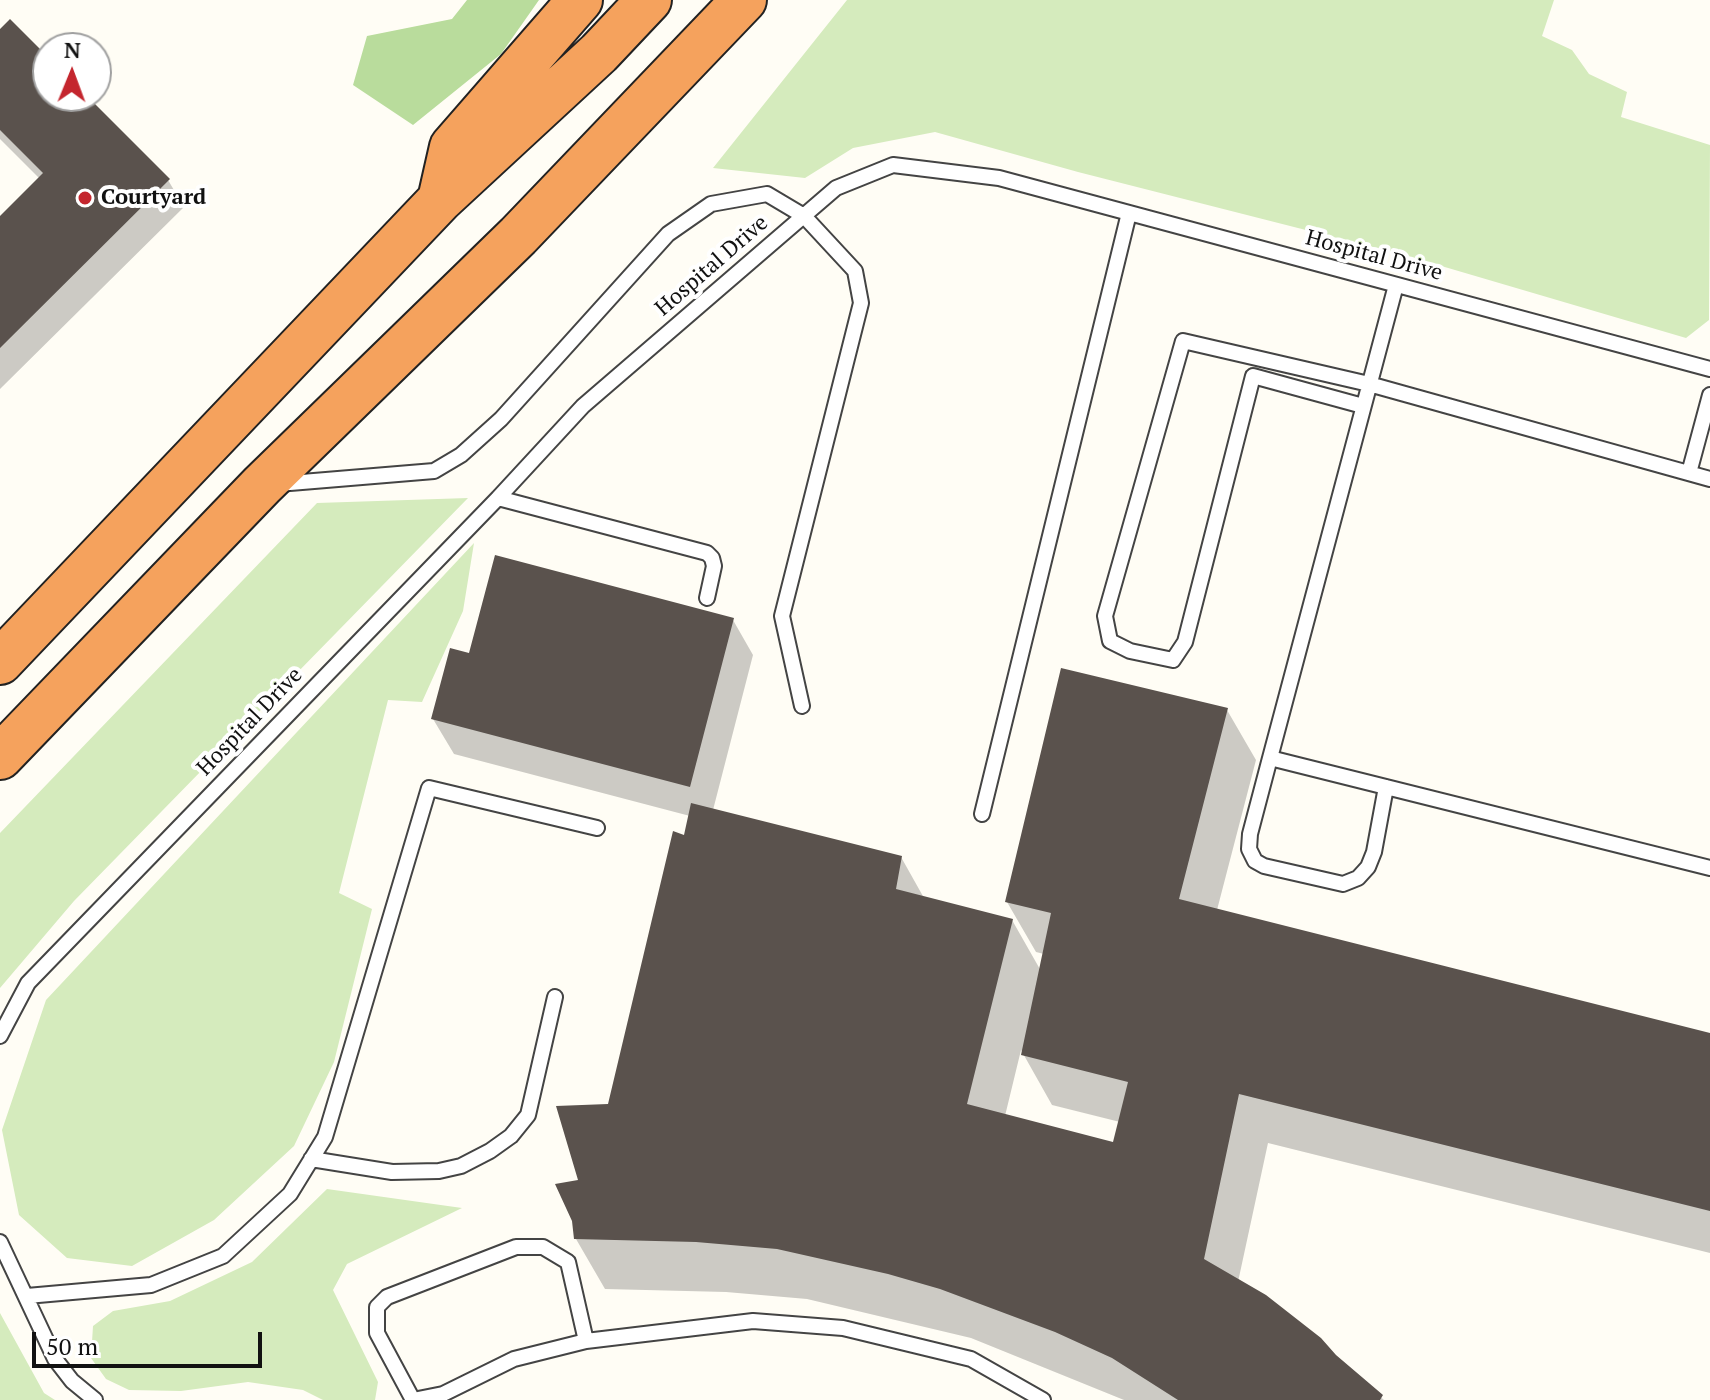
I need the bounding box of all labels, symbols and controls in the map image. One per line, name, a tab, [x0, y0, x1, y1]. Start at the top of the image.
north arrow	[32, 32, 112, 112]
text: N	[64, 35, 81, 64]
place label: Courtyard	[101, 185, 206, 211]
marker: Courtyard	[76, 189, 94, 207]
street label: Hospital Drive	[650, 210, 774, 322]
street label: Hospital Drive	[1303, 225, 1445, 287]
street label: Hospital Drive	[192, 662, 308, 782]
scale bar	[36, 1316, 266, 1366]
text: 50 m	[46, 1330, 98, 1362]

